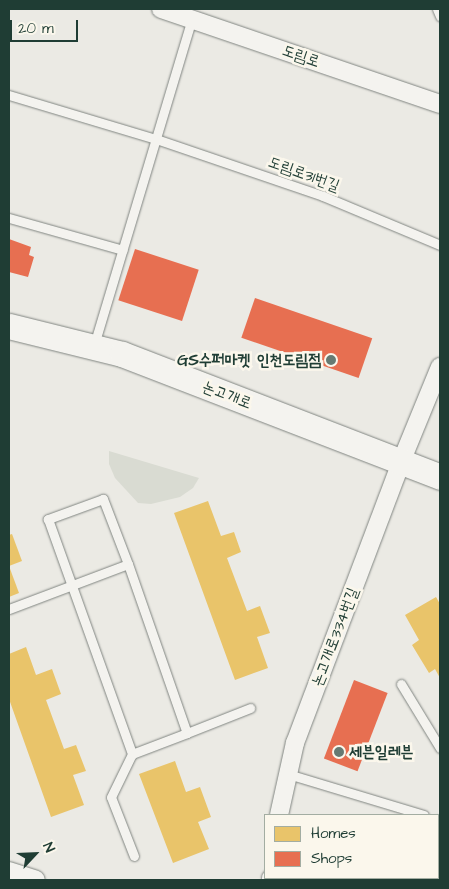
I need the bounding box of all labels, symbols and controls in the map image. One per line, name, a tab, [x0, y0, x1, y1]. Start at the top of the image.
scale bar	[12, 10, 80, 42]
text: 20 m	[18, 18, 54, 39]
street label: 도림로	[280, 41, 322, 71]
street label: 도림로31번길	[266, 152, 342, 196]
place label: GS수퍼마켓 인천도림점	[177, 350, 321, 370]
marker: GS수퍼마켓 인천도림점	[325, 354, 337, 366]
street label: 논고개로	[200, 377, 254, 413]
street label: 논고개로334번길	[307, 585, 363, 689]
place label: 세븐일레븐	[349, 742, 413, 762]
marker: 세븐일레븐	[333, 746, 345, 758]
legend	[264, 814, 439, 879]
text: Homes	[311, 823, 356, 844]
north arrow	[10, 829, 60, 879]
text: N	[38, 839, 60, 856]
text: Shops	[311, 848, 352, 869]

